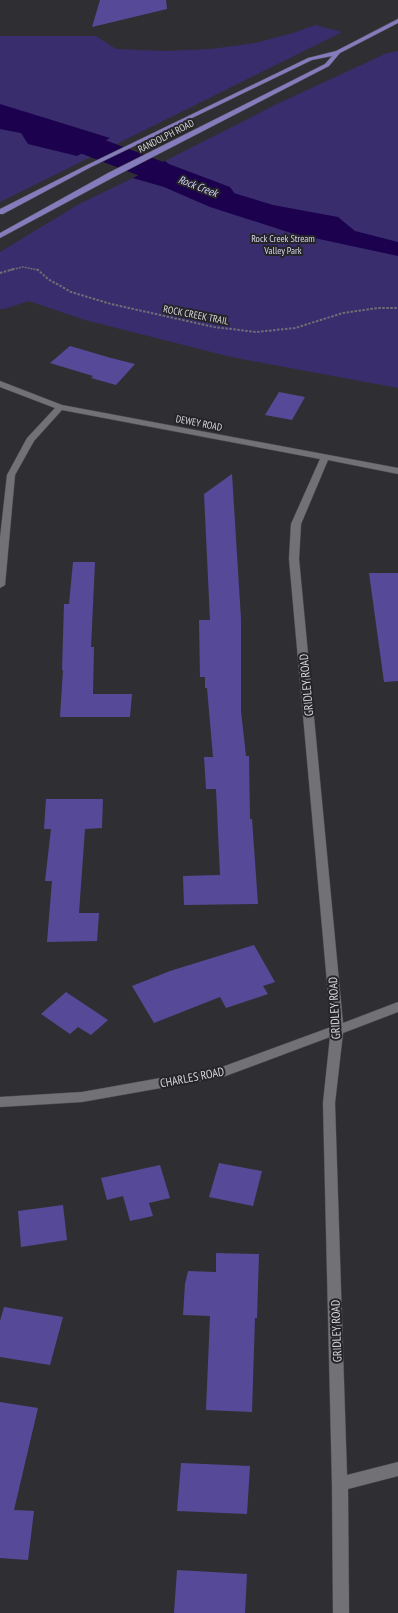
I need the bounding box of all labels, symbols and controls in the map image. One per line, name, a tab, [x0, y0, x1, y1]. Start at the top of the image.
street label: RANDOLPH ROAD	[136, 116, 196, 156]
water label: Rock Creek	[176, 172, 221, 201]
park label: Rock Creek Stream Valley Park	[251, 232, 315, 257]
street label: ROCK CREEK TRAIL	[162, 302, 231, 328]
street label: DEWEY ROAD	[175, 412, 223, 434]
street label: GRIDLEY ROAD	[296, 653, 316, 717]
street label: GRIDLEY ROAD	[325, 976, 343, 1040]
street label: CHARLES ROAD	[159, 1063, 225, 1091]
street label: GRIDLEY ROAD	[327, 1300, 345, 1362]

